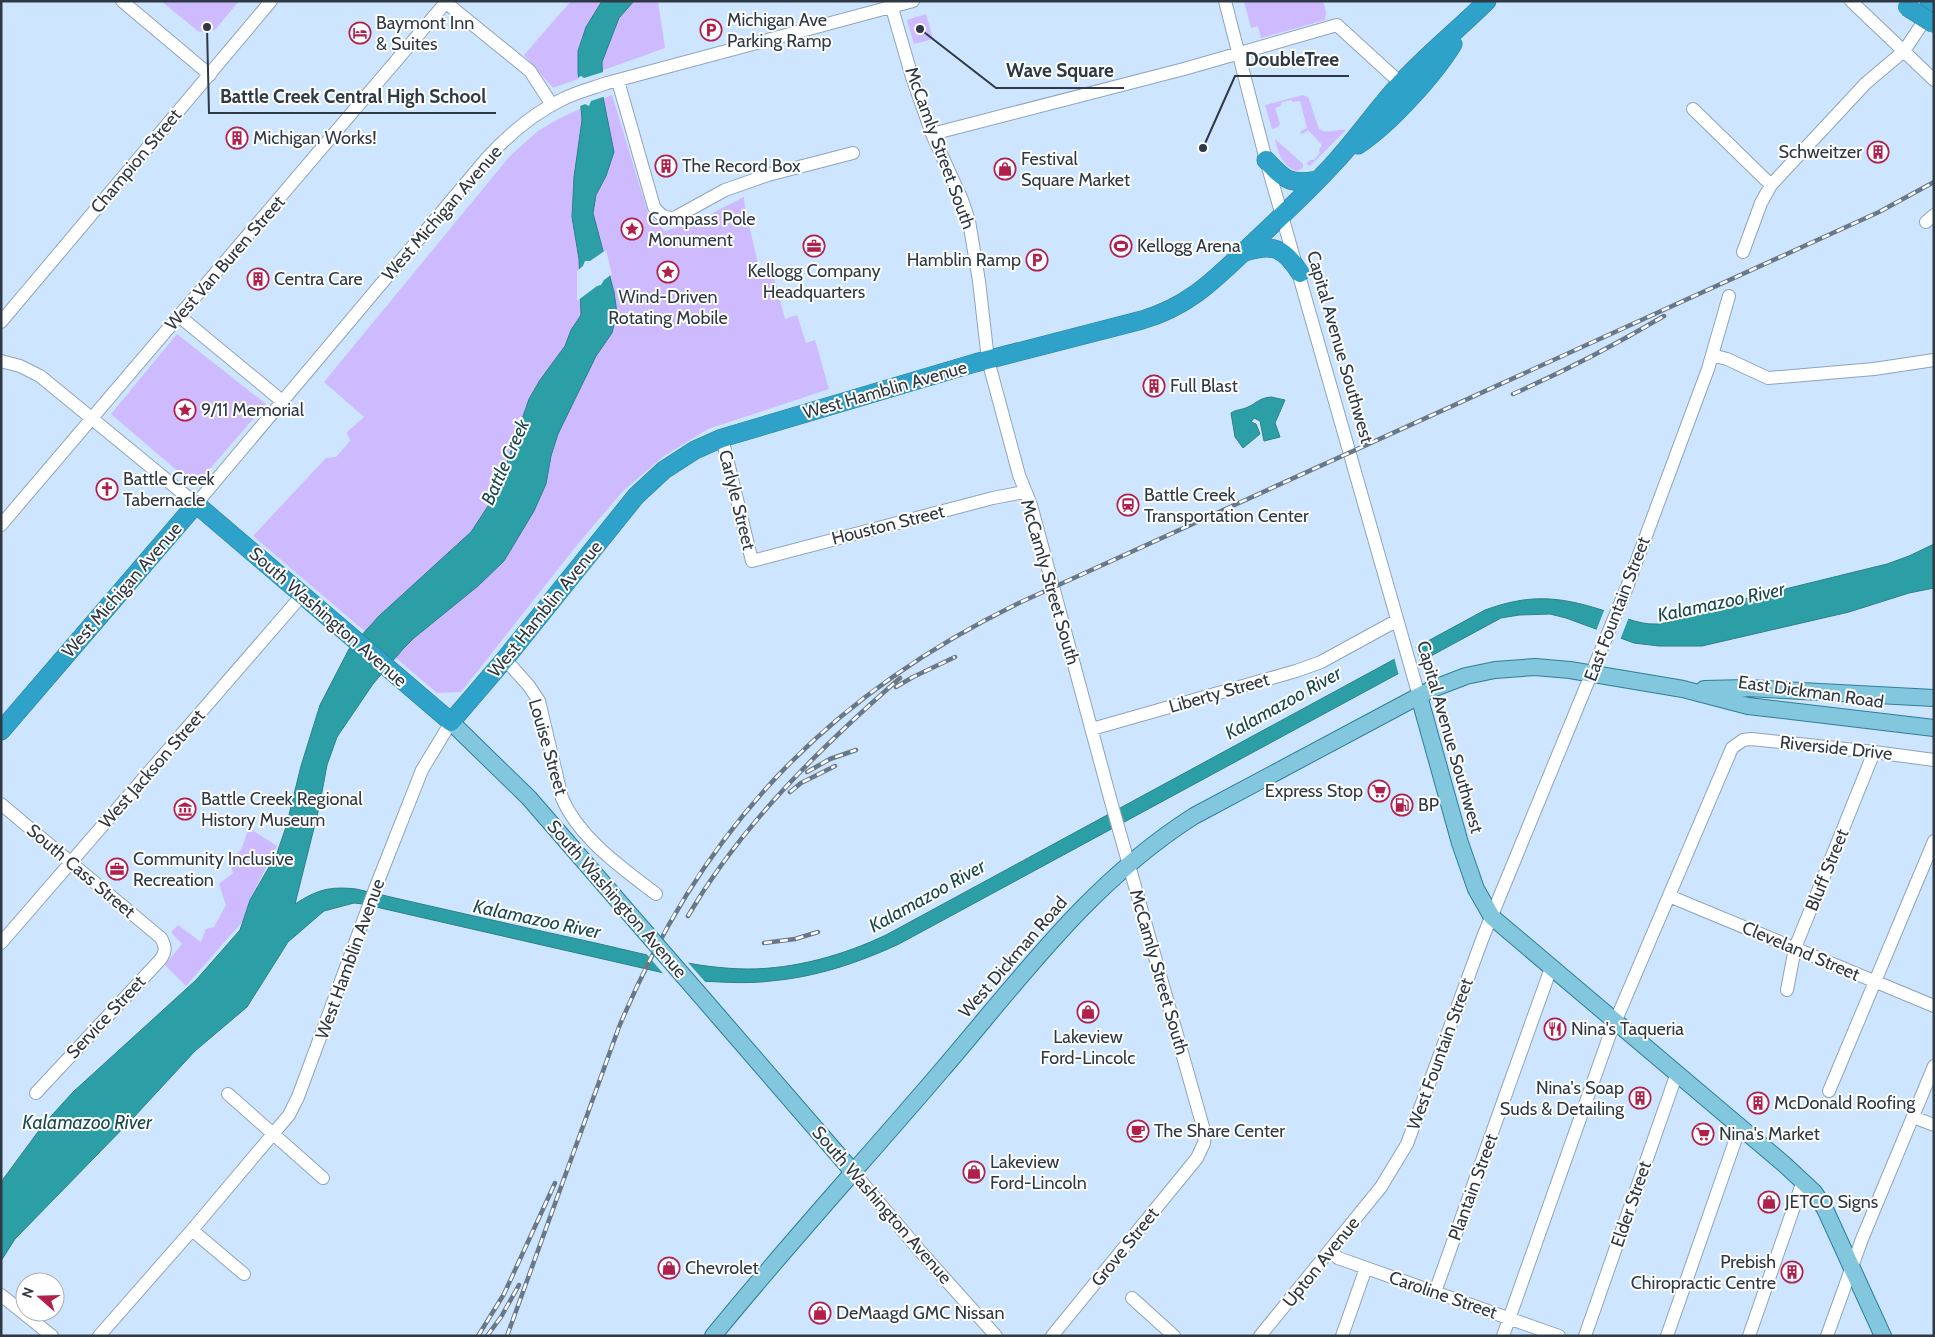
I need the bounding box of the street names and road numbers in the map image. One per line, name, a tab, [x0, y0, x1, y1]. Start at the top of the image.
street label: McCamly Street South	[900, 64, 980, 232]
street label: Champion Street	[86, 104, 186, 218]
street label: West Michigan Avenue	[377, 141, 507, 285]
street label: West Van Buren Street	[161, 191, 289, 335]
street label: Capital Avenue Southwest	[1302, 248, 1378, 446]
street label: West Hamblin Avenue	[801, 356, 969, 424]
street label: Carlyle Street	[714, 448, 760, 552]
street label: McCamly Street South	[1016, 497, 1084, 667]
street label: Houston Street	[829, 500, 947, 550]
street label: West Michigan Avenue	[57, 518, 187, 662]
street label: East Fountain Street	[1579, 534, 1655, 684]
street label: West Hamblin Avenue	[483, 536, 607, 682]
street label: South Washington Avenue	[245, 542, 411, 692]
street label: Capital Avenue Southwest	[1412, 638, 1488, 836]
street label: Liberty Street	[1166, 668, 1272, 718]
street label: East Dickman Road	[1737, 671, 1885, 713]
street label: Louise Street	[524, 696, 572, 798]
street label: West Jackson Street	[94, 705, 210, 833]
street label: Riverside Drive	[1779, 731, 1893, 765]
street label: South Washington Avenue	[542, 816, 692, 982]
street label: South Cass Street	[22, 819, 140, 923]
street label: Bluff Street	[1801, 826, 1853, 914]
street label: West Hamblin Avenue	[311, 876, 389, 1042]
street label: McCamly Street South	[1125, 887, 1193, 1057]
street label: West Dickman Road	[954, 892, 1072, 1022]
street label: Cleveland Street	[1739, 916, 1863, 986]
street label: Service Street	[62, 971, 150, 1063]
street label: West Fountain Street	[1402, 975, 1478, 1133]
street label: South Washington Avenue	[807, 1122, 957, 1288]
street label: Plantain Street	[1444, 1131, 1502, 1243]
street label: Elder Street	[1606, 1158, 1656, 1250]
street label: Grove Street	[1086, 1203, 1164, 1291]
street label: Upton Avenue	[1278, 1212, 1364, 1312]
street label: Caroline Street	[1386, 1266, 1500, 1324]

